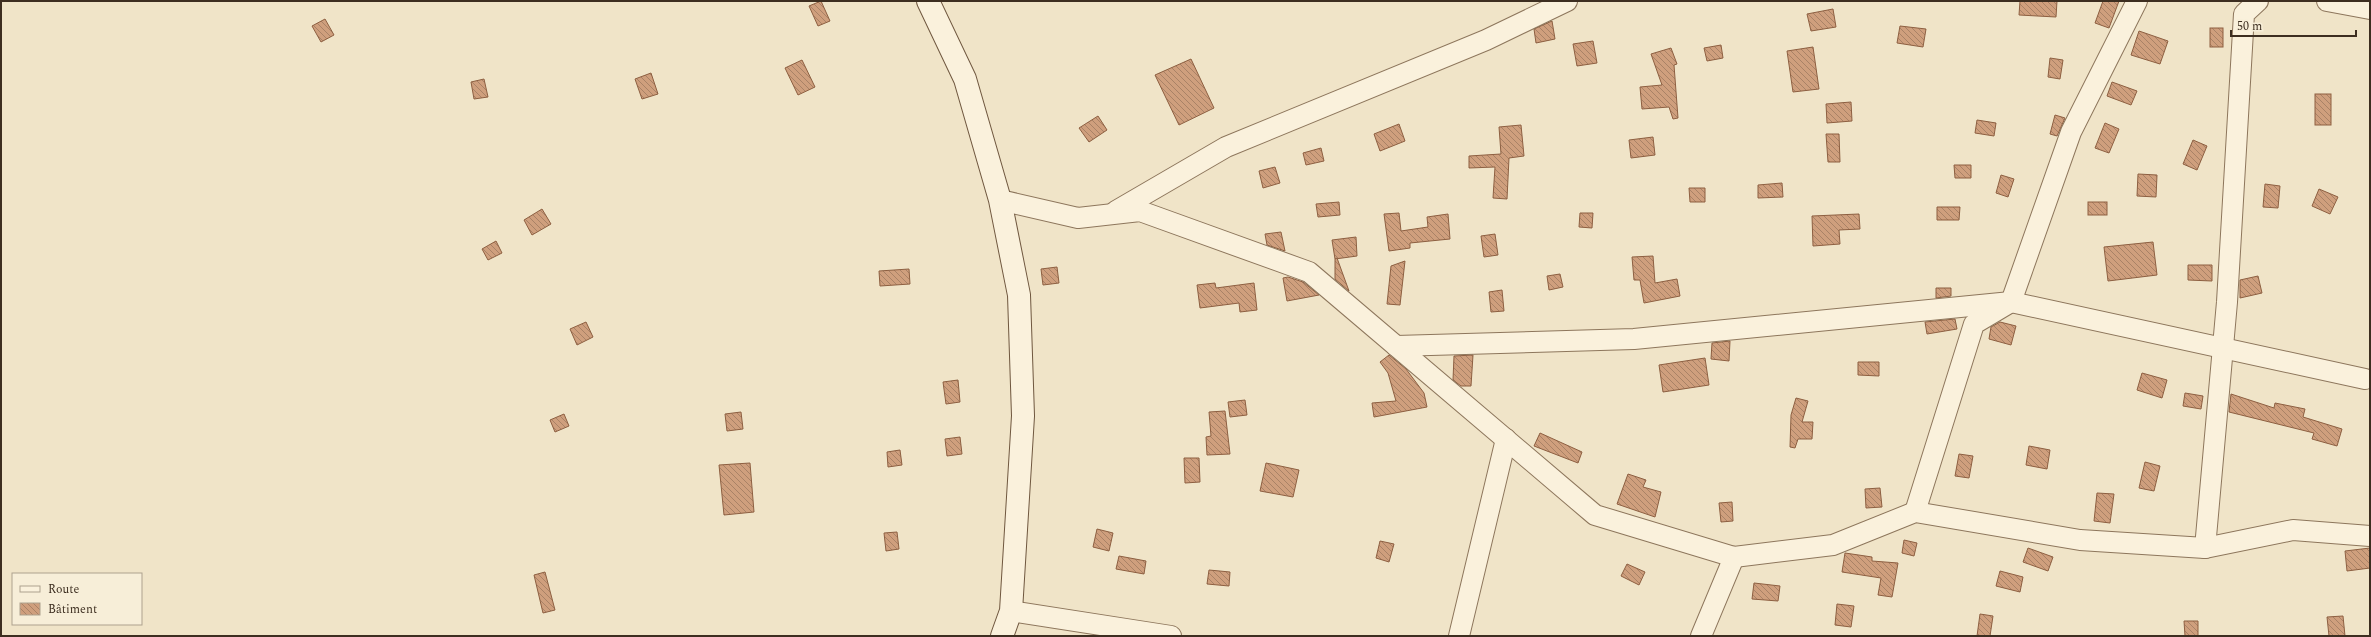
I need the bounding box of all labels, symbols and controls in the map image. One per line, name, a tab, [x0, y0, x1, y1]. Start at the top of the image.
scale bar	[2231, 12, 2356, 38]
text: 50 m	[2237, 17, 2262, 36]
legend	[12, 573, 142, 625]
text: Route	[48, 580, 79, 599]
text: Bâtiment	[48, 600, 97, 619]

